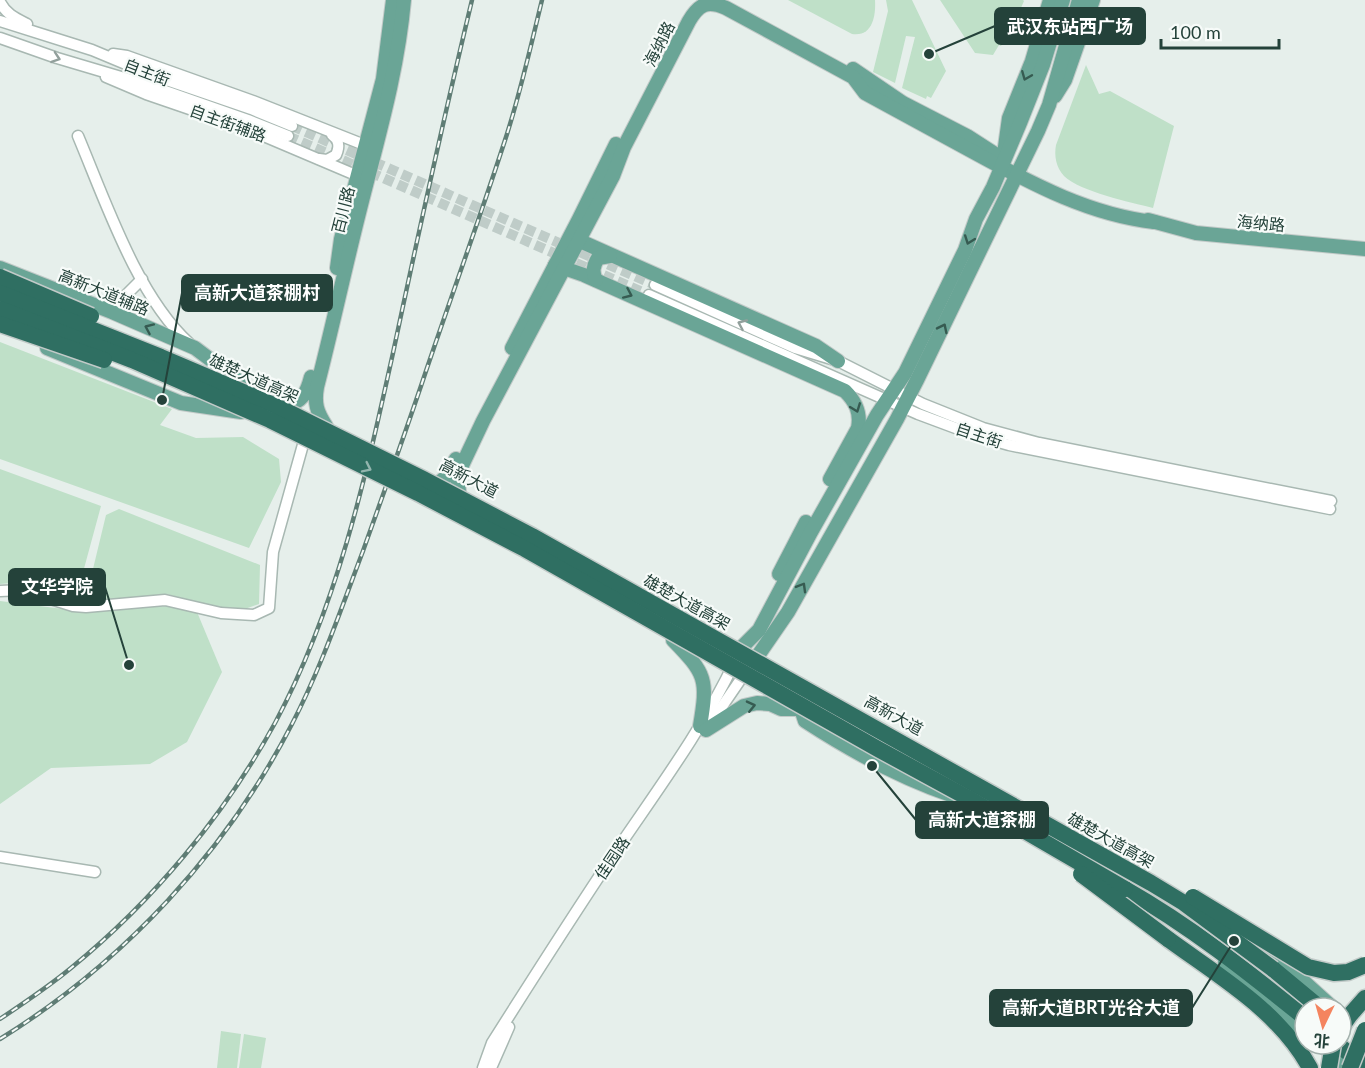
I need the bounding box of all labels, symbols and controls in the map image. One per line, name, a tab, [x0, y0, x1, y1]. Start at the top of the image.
callout: 武汉东站西广场	[995, 8, 1145, 44]
scale bar	[1161, 12, 1280, 50]
text: 武汉东站西广场	[1007, 15, 1133, 37]
street label: 海纳路	[639, 18, 678, 69]
text: 100 m	[1170, 21, 1221, 43]
one-way arrow	[51, 50, 61, 63]
street label: 自主街	[121, 54, 173, 89]
one-way arrow	[1021, 70, 1033, 81]
street label: 自主街辅路	[187, 100, 269, 145]
street label: 百川路	[327, 184, 358, 235]
street label: 海纳路	[1236, 211, 1286, 234]
one-way arrow	[963, 234, 976, 245]
street label: 高新大道辅路	[56, 265, 152, 318]
callout: 高新大道茶棚村	[182, 275, 332, 311]
text: 高新大道茶棚村	[194, 281, 320, 303]
one-way arrow	[622, 287, 633, 299]
one-way arrow	[737, 319, 748, 331]
one-way arrow	[145, 323, 156, 335]
one-way arrow	[935, 323, 947, 334]
street label: 雄楚大道高架	[206, 349, 302, 406]
one-way arrow	[849, 402, 861, 413]
street label: 自主街	[953, 418, 1005, 451]
street label: 高新大道	[437, 454, 502, 501]
one-way arrow	[361, 461, 372, 472]
callout: 文华学院	[9, 569, 105, 605]
street label: 雄楚大道高架	[641, 570, 734, 633]
text: 文华学院	[21, 575, 93, 597]
one-way arrow	[795, 583, 806, 593]
street label: 高新大道	[862, 691, 927, 738]
one-way arrow	[746, 700, 756, 713]
callout: 高新大道茶棚	[916, 802, 1048, 838]
text: 高新大道茶棚	[928, 808, 1036, 830]
street label: 雄楚大道高架	[1065, 808, 1158, 871]
street label: 佳园路	[590, 833, 633, 883]
callout: 高新大道BRT光谷大道	[990, 990, 1192, 1026]
text: 高新大道BRT光谷大道	[1002, 996, 1180, 1018]
north arrow	[1293, 996, 1353, 1056]
text: 北	[1313, 1031, 1330, 1052]

